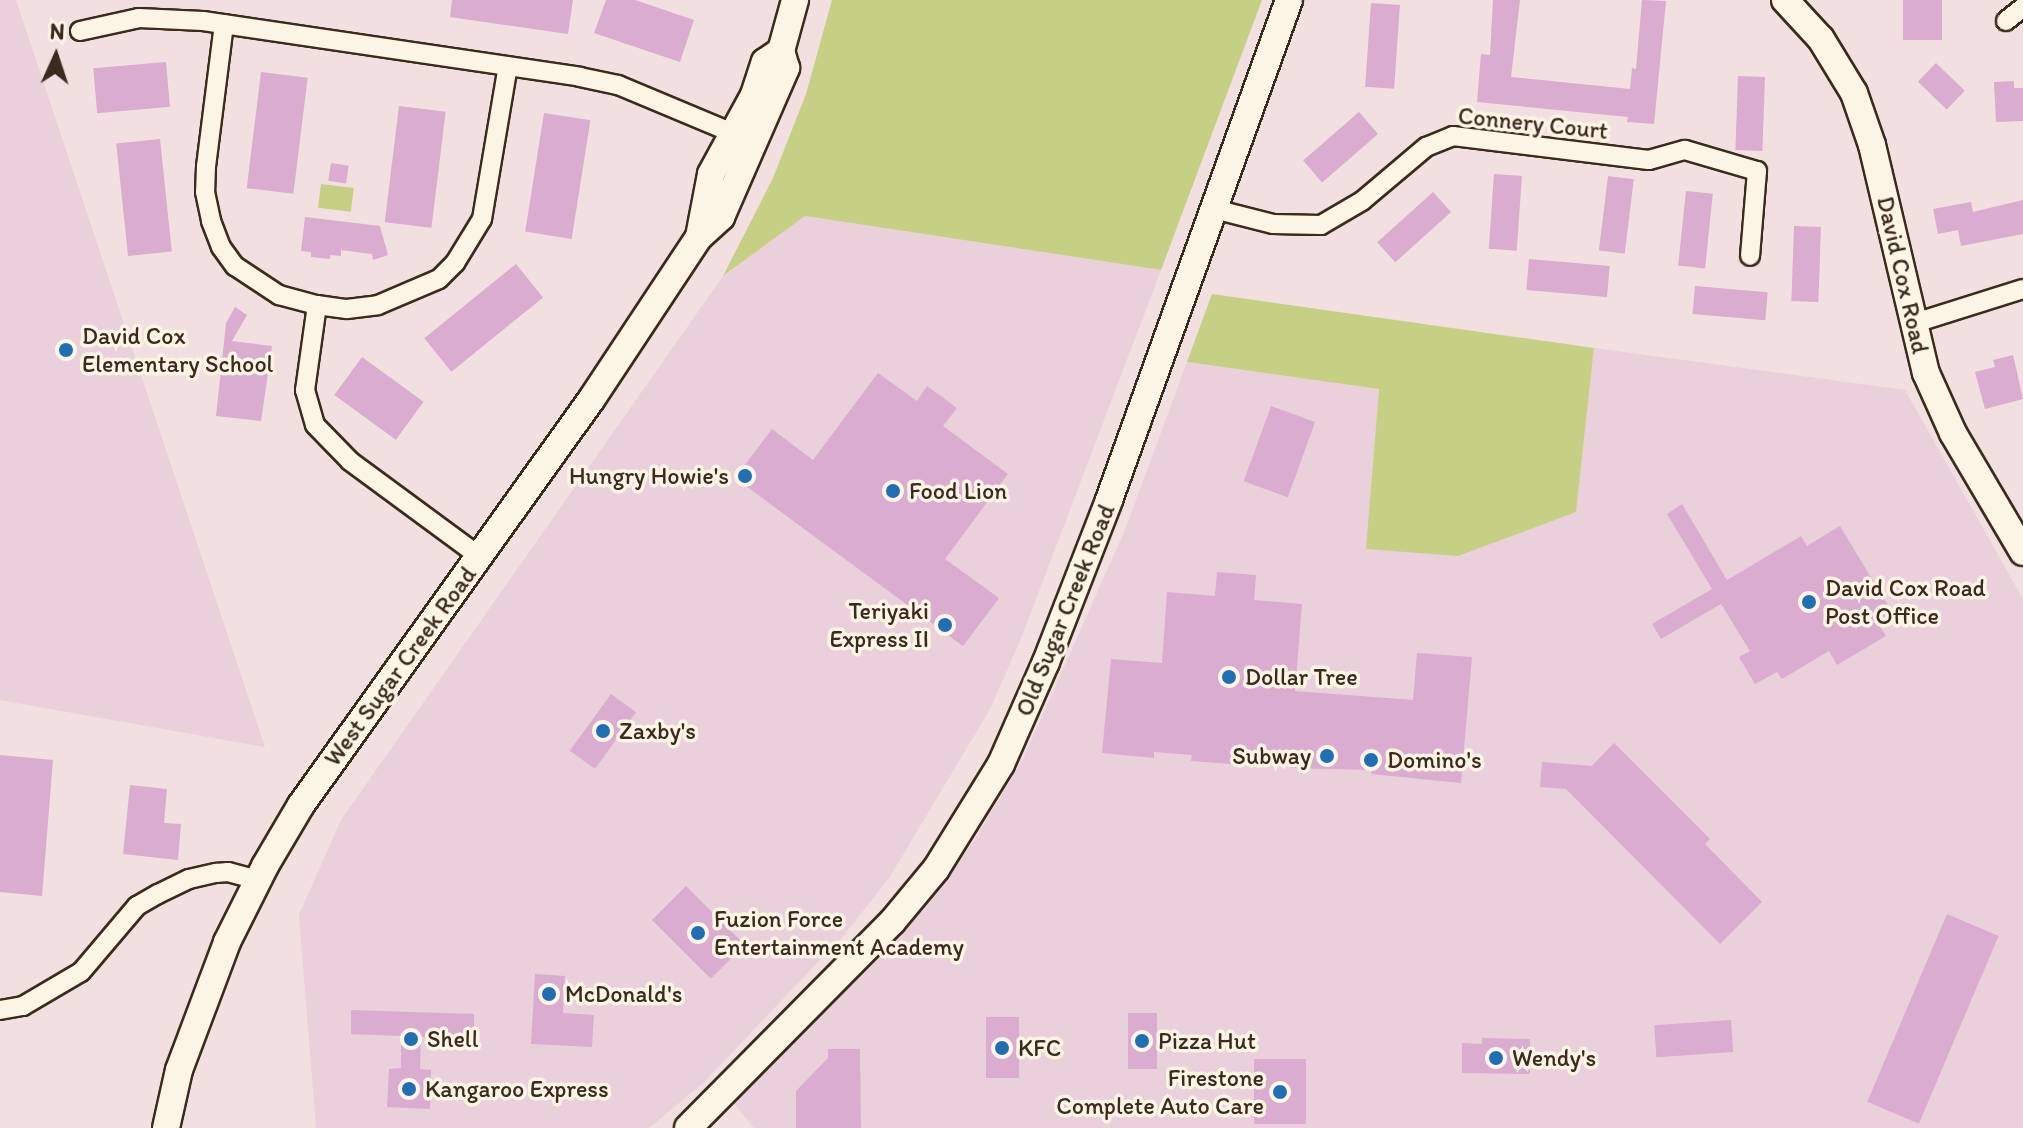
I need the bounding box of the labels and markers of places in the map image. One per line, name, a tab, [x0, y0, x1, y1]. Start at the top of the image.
place label: David Cox Elementary School	[82, 322, 273, 378]
marker: David Cox Elementary School	[57, 341, 75, 359]
place label: Hungry Howie's	[569, 462, 729, 490]
marker: Hungry Howie's	[736, 467, 754, 485]
place label: Food Lion	[909, 477, 1008, 505]
marker: Food Lion	[884, 482, 902, 500]
place label: David Cox Road Post Office	[1825, 574, 1985, 630]
marker: David Cox Road Post Office	[1800, 593, 1818, 611]
place label: Teriyaki Express II	[829, 597, 929, 653]
marker: Teriyaki Express II	[936, 616, 954, 634]
place label: Dollar Tree	[1245, 663, 1358, 691]
marker: Dollar Tree	[1220, 668, 1238, 686]
place label: Zaxby's	[619, 717, 696, 745]
marker: Zaxby's	[594, 722, 612, 740]
place label: Subway	[1232, 742, 1311, 770]
place label: Domino's	[1387, 746, 1482, 774]
marker: Subway	[1318, 747, 1336, 765]
marker: Domino's	[1362, 751, 1380, 769]
place label: Fuzion Force Entertainment Academy	[714, 905, 965, 961]
marker: Fuzion Force Entertainment Academy	[689, 924, 707, 942]
place label: McDonald's	[565, 980, 682, 1008]
marker: McDonald's	[540, 985, 558, 1003]
place label: Shell	[427, 1025, 478, 1053]
place label: Pizza Hut	[1158, 1027, 1256, 1055]
marker: Shell	[402, 1030, 420, 1048]
marker: Pizza Hut	[1133, 1032, 1151, 1050]
place label: KFC	[1018, 1034, 1061, 1062]
marker: KFC	[993, 1039, 1011, 1057]
place label: Wendy's	[1512, 1044, 1596, 1072]
marker: Wendy's	[1487, 1049, 1505, 1067]
place label: Firestone Complete Auto Care	[1056, 1064, 1264, 1120]
place label: Kangaroo Express	[425, 1075, 609, 1103]
marker: Kangaroo Express	[400, 1080, 418, 1098]
marker: Firestone Complete Auto Care	[1271, 1083, 1289, 1101]

